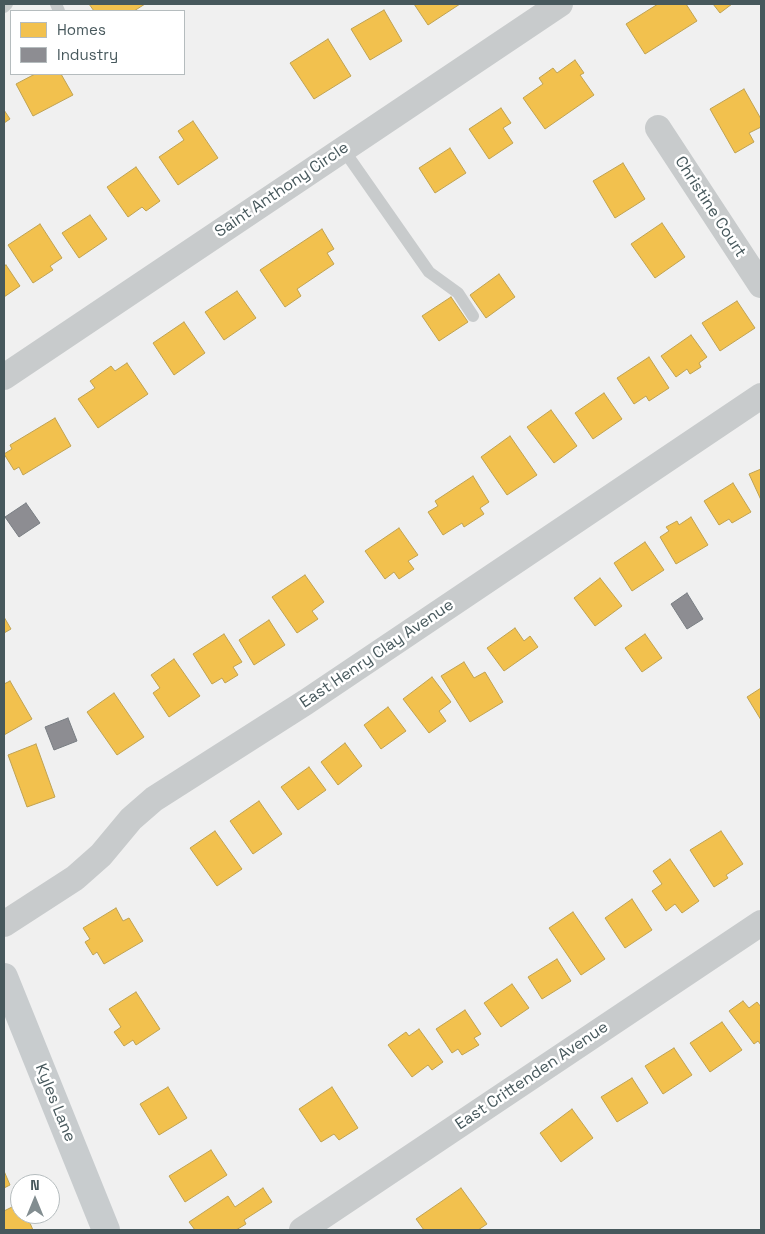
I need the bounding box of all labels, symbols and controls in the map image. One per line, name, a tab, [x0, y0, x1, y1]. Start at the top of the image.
legend	[10, 10, 185, 75]
text: Homes	[57, 20, 106, 39]
text: Industry	[57, 45, 118, 64]
street label: Saint Anthony Circle	[211, 138, 353, 242]
street label: Christine Court	[670, 153, 750, 261]
street label: East Henry Clay Avenue	[297, 595, 457, 713]
street label: East Crittenden Avenue	[452, 1018, 612, 1134]
street label: Kyles Lane	[31, 1061, 79, 1145]
north arrow	[10, 1174, 60, 1224]
text: N	[30, 1176, 40, 1194]

